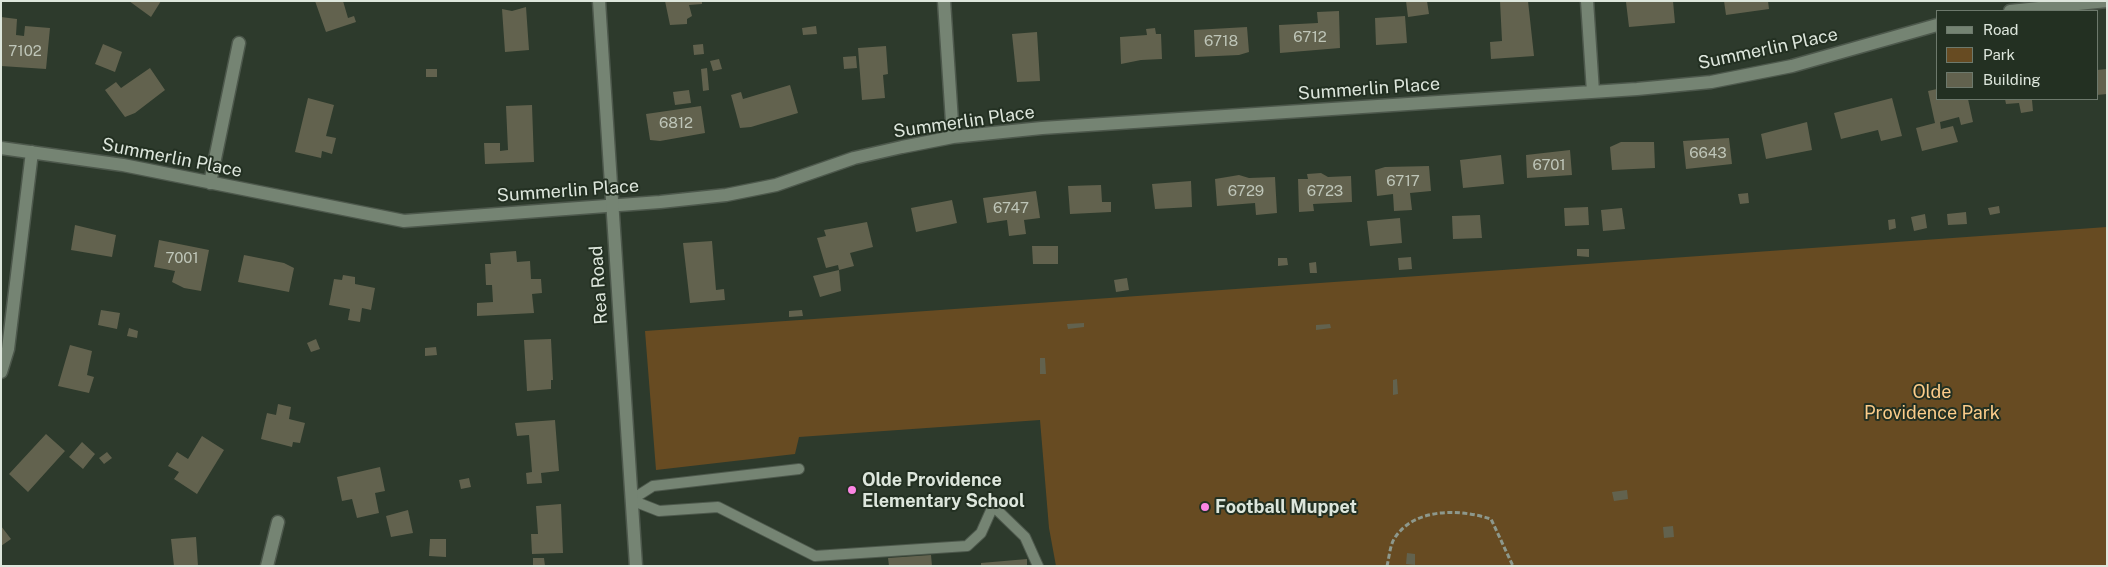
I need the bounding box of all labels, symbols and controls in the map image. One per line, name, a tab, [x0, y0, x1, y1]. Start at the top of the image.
legend	[1936, 10, 2098, 100]
text: Road	[1983, 21, 2019, 38]
street label: Summerlin Place	[1696, 24, 1840, 74]
house number: 6712	[1293, 28, 1327, 46]
house number: 6718	[1204, 32, 1238, 50]
house number: 7102	[8, 42, 42, 60]
text: Park	[1983, 46, 2015, 63]
text: Building	[1983, 71, 2041, 88]
street label: Summerlin Place	[1297, 73, 1441, 105]
street label: Summerlin Place	[892, 101, 1036, 143]
house number: 6812	[659, 114, 693, 132]
street label: Summerlin Place	[100, 134, 244, 182]
house number: 6643	[1689, 144, 1727, 162]
house number: 6701	[1532, 156, 1566, 174]
house number: 6717	[1386, 172, 1420, 190]
street label: Summerlin Place	[496, 175, 640, 207]
house number: 6729	[1228, 182, 1264, 200]
house number: 6723	[1307, 182, 1343, 200]
house number: 6747	[993, 199, 1029, 217]
street label: Rea Road	[585, 245, 613, 325]
house number: 7001	[165, 249, 199, 267]
park label: Olde Providence Park	[1864, 381, 2000, 424]
place label: Olde Providence Elementary School	[862, 469, 1025, 512]
marker: Olde Providence Elementary School	[846, 484, 858, 496]
place label: Football Muppet	[1215, 496, 1357, 518]
marker: Football Muppet	[1199, 501, 1211, 513]

